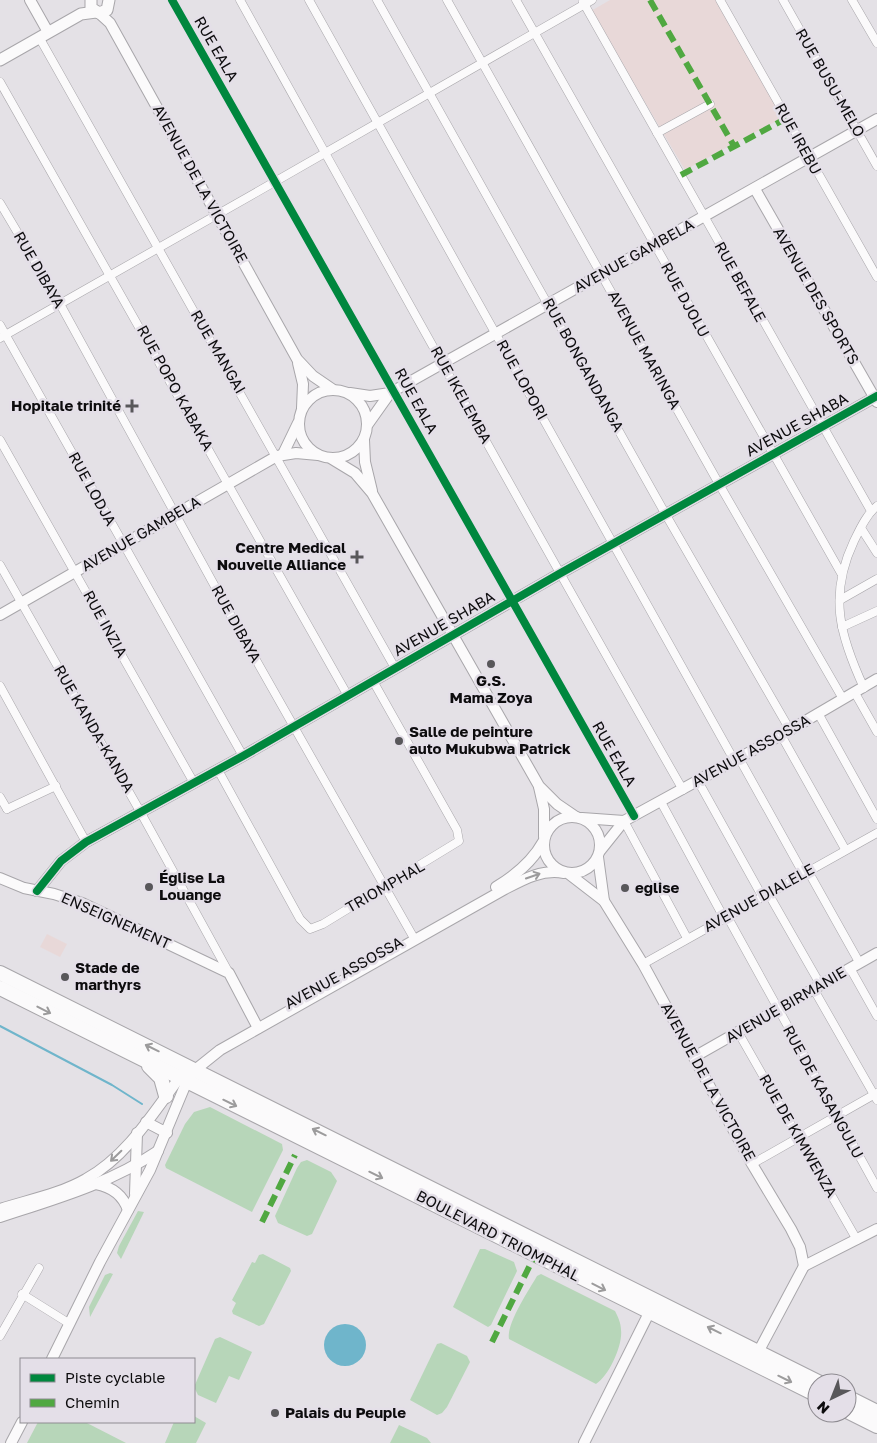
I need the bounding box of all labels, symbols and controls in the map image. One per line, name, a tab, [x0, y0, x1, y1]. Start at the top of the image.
street label: RUE EALA	[191, 13, 243, 84]
street label: RUE BUSU-MELO	[793, 25, 869, 140]
street label: RUE IREBU	[772, 100, 826, 177]
street label: AVENUE DE LA VICTOIRE	[150, 101, 252, 266]
street label: AVENUE GAMBELA	[570, 215, 697, 296]
street label: AVENUE DES SPORTS	[770, 224, 864, 367]
street label: RUE DIBAYA	[11, 228, 69, 311]
street label: RUE BEFALE	[711, 238, 770, 325]
street label: RUE DJOLU	[658, 259, 714, 340]
street label: AVENUE MARINGA	[605, 287, 685, 412]
street label: RUE BONGANDANGA	[540, 295, 628, 435]
street label: RUE MANGAI	[188, 307, 250, 396]
street label: RUE POPO KABAKA	[134, 322, 218, 453]
street label: RUE LOPORI	[493, 336, 552, 423]
street label: RUE IKELEMBA	[428, 343, 496, 446]
street label: RUE EALA	[392, 365, 442, 436]
street label: AVENUE SHABA	[742, 389, 851, 460]
place label: Hopitale trinité	[11, 396, 121, 414]
marker: Hopitale trinité	[125, 399, 139, 413]
street label: RUE LODJA	[65, 449, 120, 528]
street label: AVENUE GAMBELA	[78, 492, 203, 575]
place label: Centre Medical Nouvelle Alliance	[217, 538, 346, 573]
marker: Centre Medical Nouvelle Alliance	[350, 550, 364, 564]
street label: RUE DIBAYA	[208, 582, 265, 665]
street label: RUE INZIA	[80, 587, 132, 660]
street label: AVENUE SHABA	[390, 587, 497, 659]
marker: G.S. Mama Zoya	[485, 658, 497, 670]
street label: RUE KANDA-KANDA	[51, 662, 139, 795]
place label: G.S. Mama Zoya	[450, 671, 533, 706]
street label: AVENUE ASSOSSA	[688, 710, 813, 790]
street label: RUE EALA	[589, 718, 641, 789]
place label: Salle de peinture auto Mukubwa Patrick	[409, 722, 571, 757]
marker: Salle de peinture auto Mukubwa Patrick	[393, 735, 405, 747]
street label: TRIOMPHAL	[342, 856, 428, 916]
street label: AVENUE DIALELE	[700, 859, 817, 935]
place label: Église La Louange	[159, 868, 225, 903]
one-way arrow	[525, 871, 541, 880]
place label: eglise	[635, 878, 680, 896]
marker: Église La Louange	[143, 881, 155, 893]
marker: eglise	[619, 882, 631, 894]
street label: ENSEIGNEMENT	[59, 888, 174, 952]
street label: AVENUE ASSOSSA	[281, 932, 406, 1012]
place label: Stade de marthyrs	[75, 958, 141, 993]
street label: AVENUE BIRMANIE	[722, 962, 849, 1046]
marker: Stade de marthyrs	[59, 971, 71, 983]
street label: AVENUE DE LA VICTOIRE	[658, 999, 760, 1164]
one-way arrow	[36, 1005, 51, 1015]
street label: RUE DE KASANGULU	[780, 1022, 868, 1161]
one-way arrow	[144, 1043, 159, 1053]
street label: RUE DE KIMWENZA	[756, 1071, 841, 1200]
one-way arrow	[222, 1099, 237, 1108]
one-way arrow	[311, 1127, 326, 1137]
one-way arrow	[110, 1150, 122, 1163]
one-way arrow	[368, 1171, 383, 1180]
street label: BOULEVARD TRIOMPHAL	[414, 1186, 584, 1284]
one-way arrow	[591, 1283, 606, 1292]
one-way arrow	[707, 1324, 722, 1334]
legend	[20, 1358, 195, 1423]
text: Piste cyclable	[65, 1368, 166, 1386]
north arrow	[807, 1373, 857, 1423]
one-way arrow	[777, 1375, 792, 1384]
text: Chemin	[65, 1393, 120, 1411]
text: N	[813, 1398, 832, 1418]
place label: Palais du Peuple	[285, 1403, 406, 1421]
marker: Palais du Peuple	[269, 1407, 281, 1419]

